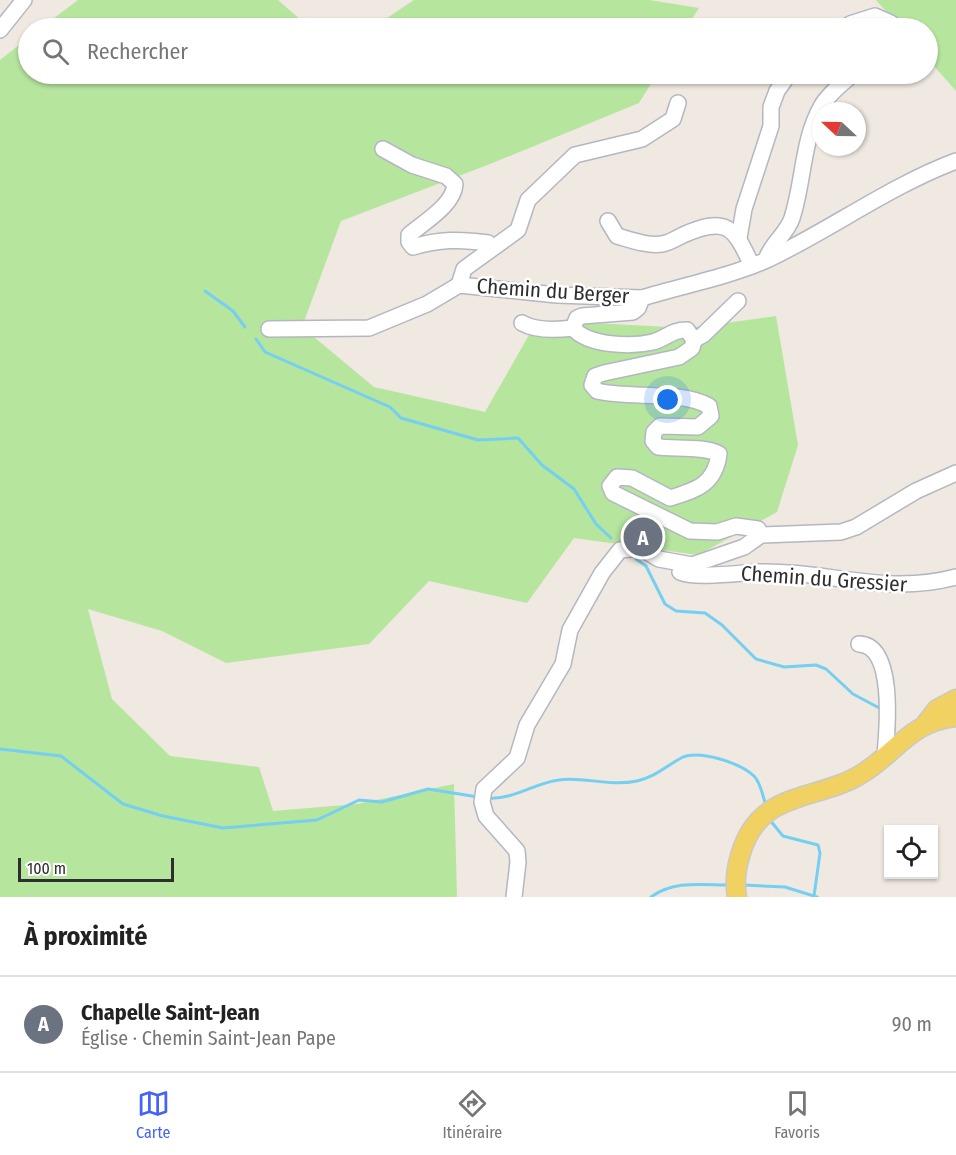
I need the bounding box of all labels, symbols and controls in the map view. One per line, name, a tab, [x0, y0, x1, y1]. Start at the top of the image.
search box	[18, 18, 938, 84]
icon: search	[39, 35, 72, 68]
text: Rechercher	[87, 38, 188, 65]
north arrow	[812, 102, 866, 156]
street label: Chemin du Berger	[476, 273, 631, 309]
your location	[653, 385, 682, 414]
pin: A	[624, 514, 662, 560]
street label: Chemin du Gressier	[740, 560, 909, 598]
map controls	[884, 825, 938, 879]
button: locate	[884, 825, 938, 879]
scale bar	[18, 855, 174, 882]
text: 100 m	[27, 859, 66, 878]
text: À proximité	[24, 921, 147, 952]
text: Chapelle Saint-Jean	[81, 999, 260, 1026]
text: A	[38, 1012, 49, 1036]
text: 90 m	[892, 1012, 932, 1036]
text: Église · Chemin Saint-Jean Pape	[81, 1026, 336, 1050]
tab: Carte	[136, 1087, 170, 1142]
tab: Itinéraire	[442, 1087, 502, 1142]
tab: Favoris	[774, 1087, 820, 1142]

